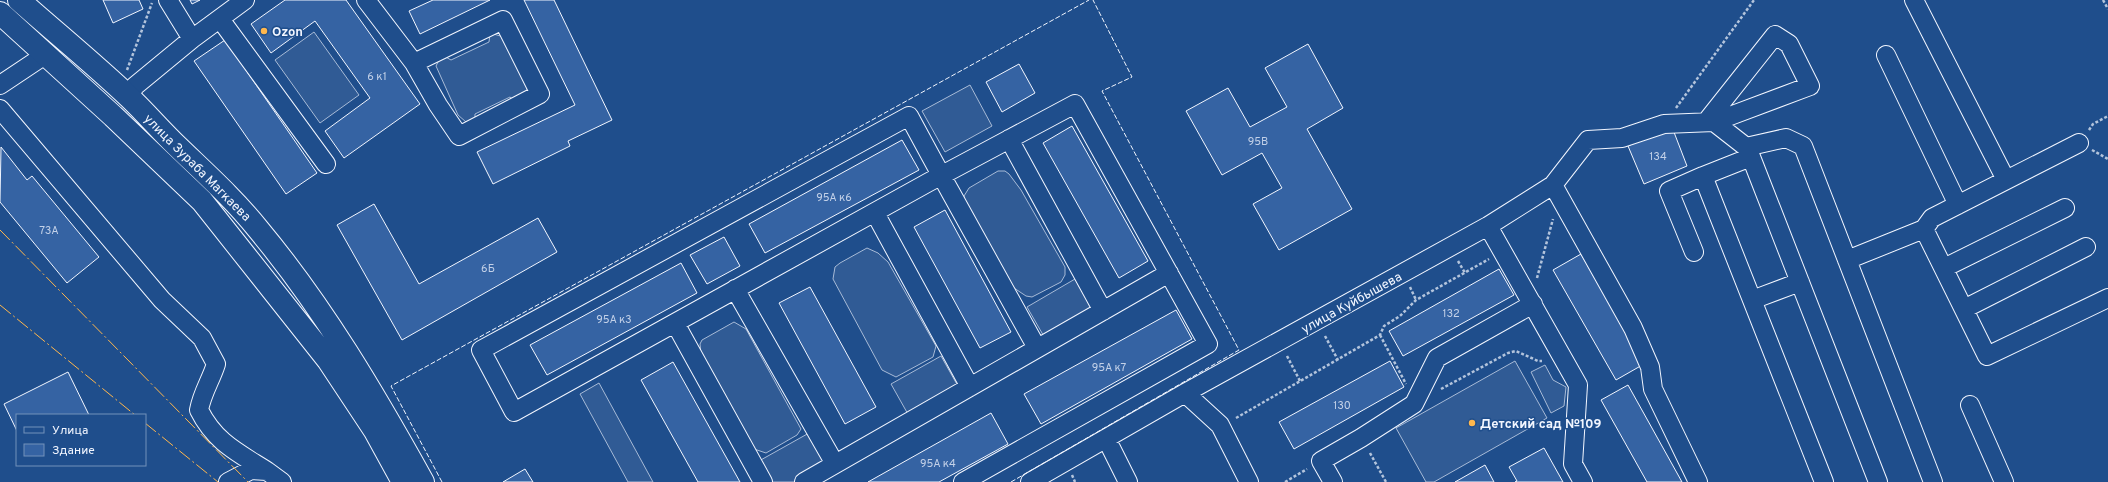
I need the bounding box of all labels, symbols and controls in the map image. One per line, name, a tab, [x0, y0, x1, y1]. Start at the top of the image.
place label: Ozon	[272, 25, 303, 41]
marker: Ozon	[259, 26, 269, 36]
house number: 6 к1	[367, 70, 387, 84]
street label: улица Зураба Магкаева	[140, 111, 254, 225]
house number: 95В	[1248, 135, 1268, 149]
house number: 134	[1649, 150, 1667, 164]
house number: 95А к6	[816, 191, 852, 205]
house number: 73А	[39, 224, 59, 238]
house number: 6Б	[481, 262, 495, 276]
street label: улица Куйбышева	[1299, 269, 1405, 338]
house number: 132	[1442, 307, 1460, 321]
house number: 95А к3	[596, 313, 632, 327]
house number: 95А к7	[1092, 361, 1126, 375]
house number: 130	[1333, 399, 1351, 413]
legend	[16, 414, 146, 466]
place label: Детский сад №109	[1480, 417, 1602, 433]
marker: Детский сад №109	[1467, 418, 1477, 428]
text: Улица	[52, 423, 88, 439]
text: Здание	[52, 443, 95, 459]
house number: 95А к4	[920, 457, 956, 471]

